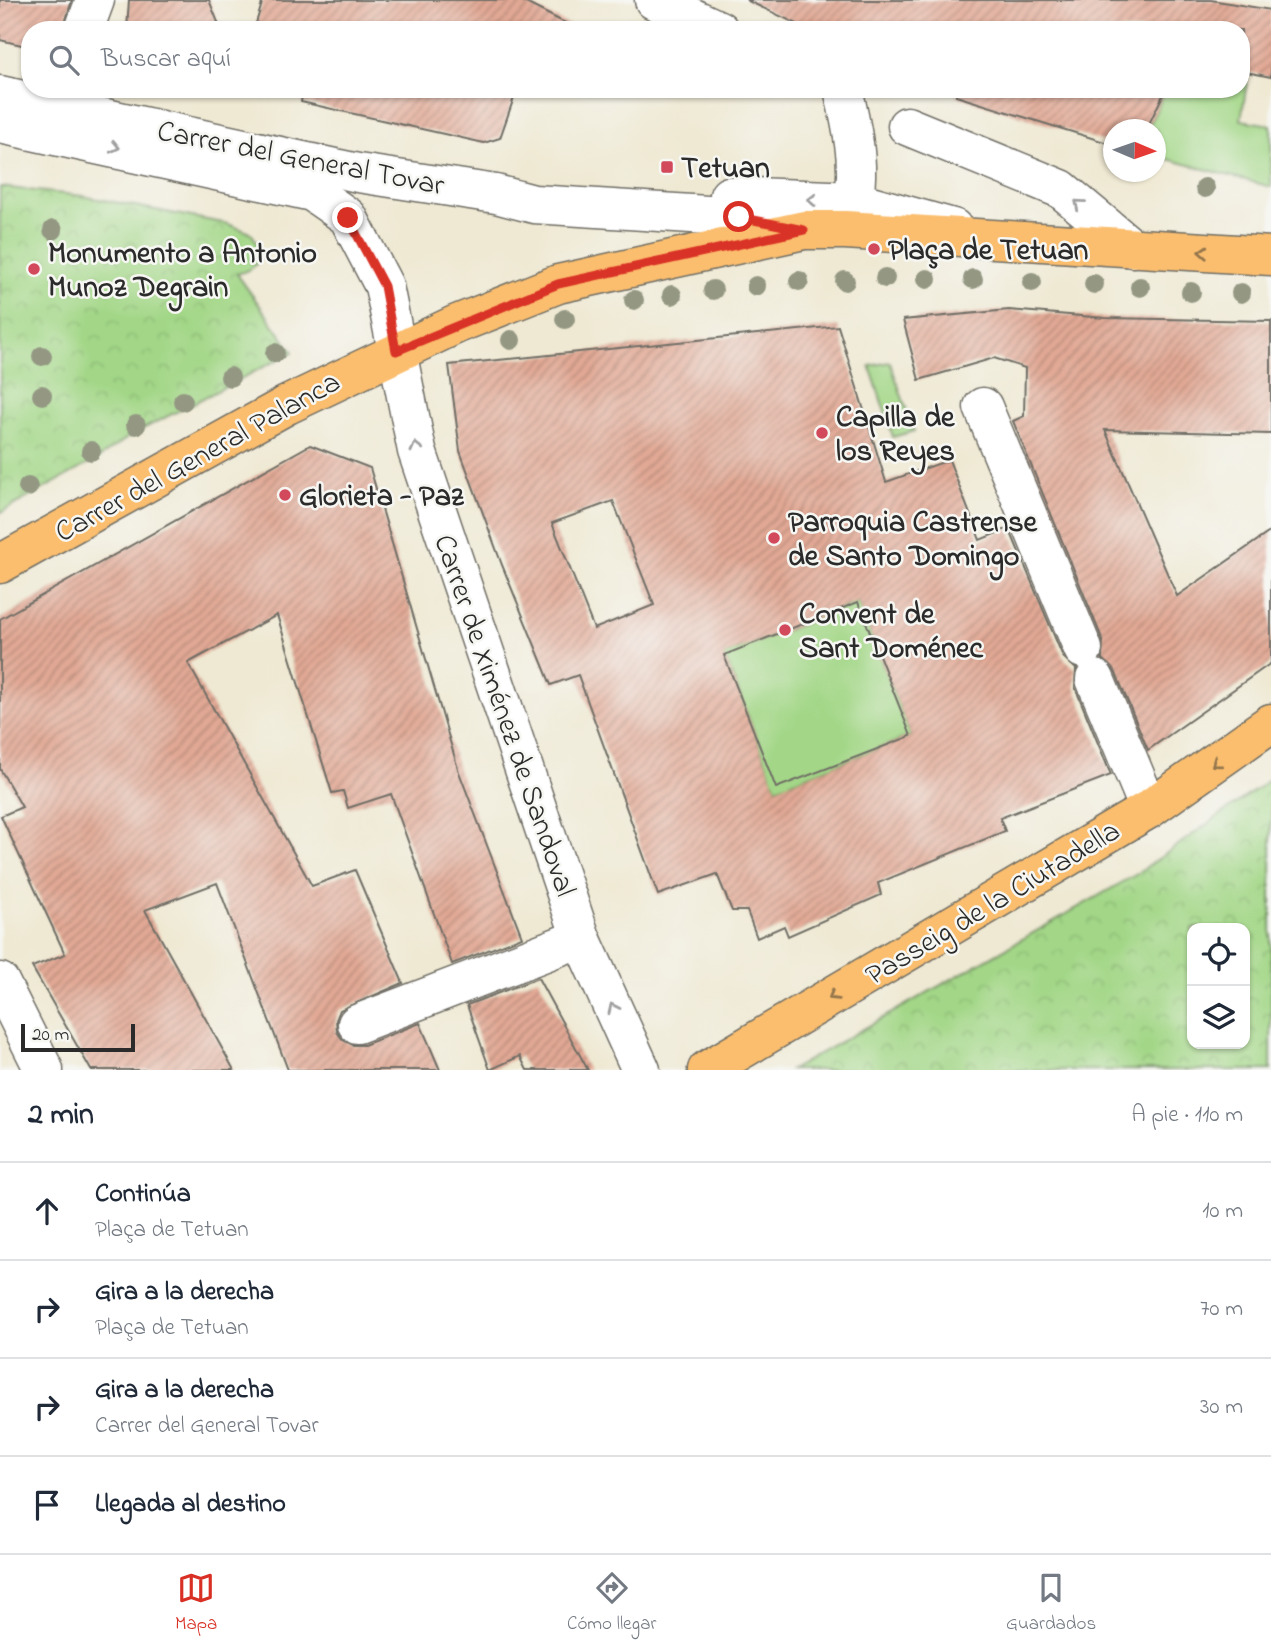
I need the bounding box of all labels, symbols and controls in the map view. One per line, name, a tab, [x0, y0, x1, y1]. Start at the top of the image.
search box	[21, 21, 1250, 98]
icon: search	[45, 41, 83, 79]
text: Buscar aquí	[101, 41, 231, 79]
street label: Carrer del General Tovar	[153, 111, 448, 209]
north arrow	[1103, 119, 1166, 182]
one-way arrow	[109, 139, 121, 153]
place label: Tetuan	[681, 148, 770, 192]
marker: Tetuan	[659, 159, 675, 175]
one-way arrow	[806, 192, 817, 207]
one-way arrow	[1074, 200, 1087, 212]
route start	[723, 201, 754, 232]
route end	[332, 202, 363, 233]
place label: Plaça de Tetuan	[888, 230, 1089, 274]
place label: Monumento a Antonio Munoz Degrain	[48, 233, 317, 312]
marker: Plaça de Tetuan	[866, 241, 882, 257]
one-way arrow	[1197, 245, 1208, 260]
marker: Monumento a Antonio Munoz Degrain	[26, 261, 42, 277]
street label: Carrer del General Palanca	[48, 362, 349, 555]
place label: Capilla de los Reyes	[836, 397, 956, 475]
marker: Capilla de los Reyes	[814, 425, 830, 441]
one-way arrow	[410, 441, 424, 453]
place label: Glorieta - Paz	[299, 476, 465, 520]
marker: Glorieta - Paz	[277, 487, 293, 503]
place label: Parroquia Castrense de Santo Domingo	[788, 502, 1038, 581]
street label: Carrer de Ximénez de Sandoval	[420, 529, 586, 903]
marker: Parroquia Castrense de Santo Domingo	[766, 530, 782, 546]
place label: Convent de Sant Doménec	[799, 594, 983, 672]
marker: Convent de Sant Doménec	[777, 622, 793, 638]
one-way arrow	[1211, 755, 1224, 767]
street label: Passeig de la Ciutadella	[858, 811, 1129, 998]
map controls	[1187, 923, 1250, 1049]
button: locate	[1187, 923, 1250, 986]
button: layers	[1187, 986, 1250, 1049]
one-way arrow	[828, 987, 841, 1000]
one-way arrow	[607, 1003, 621, 1015]
scale bar	[21, 1021, 135, 1053]
text: 20 m	[32, 1022, 69, 1049]
text: 2 min	[28, 1094, 94, 1138]
text: A pie · 110 m	[1132, 1099, 1243, 1132]
text: Continúa	[95, 1176, 191, 1214]
icon: ahead	[28, 1192, 66, 1230]
text: 10 m	[1202, 1195, 1243, 1228]
text: Plaça de Tetuan	[95, 1214, 249, 1247]
text: Gira a la derecha	[95, 1274, 274, 1312]
icon: right	[28, 1290, 66, 1328]
text: 70 m	[1200, 1293, 1243, 1326]
text: Plaça de Tetuan	[95, 1312, 249, 1345]
text: Gira a la derecha	[95, 1372, 274, 1410]
icon: right	[28, 1388, 66, 1426]
text: 30 m	[1200, 1391, 1243, 1424]
text: Carrer del General Tovar	[95, 1410, 319, 1443]
icon: arrive	[28, 1486, 66, 1524]
text: Llegada al destino	[95, 1486, 286, 1524]
tab: Mapa	[175, 1569, 217, 1638]
tab: Cómo llegar	[567, 1569, 656, 1638]
tab: Guardados	[1006, 1569, 1096, 1638]

